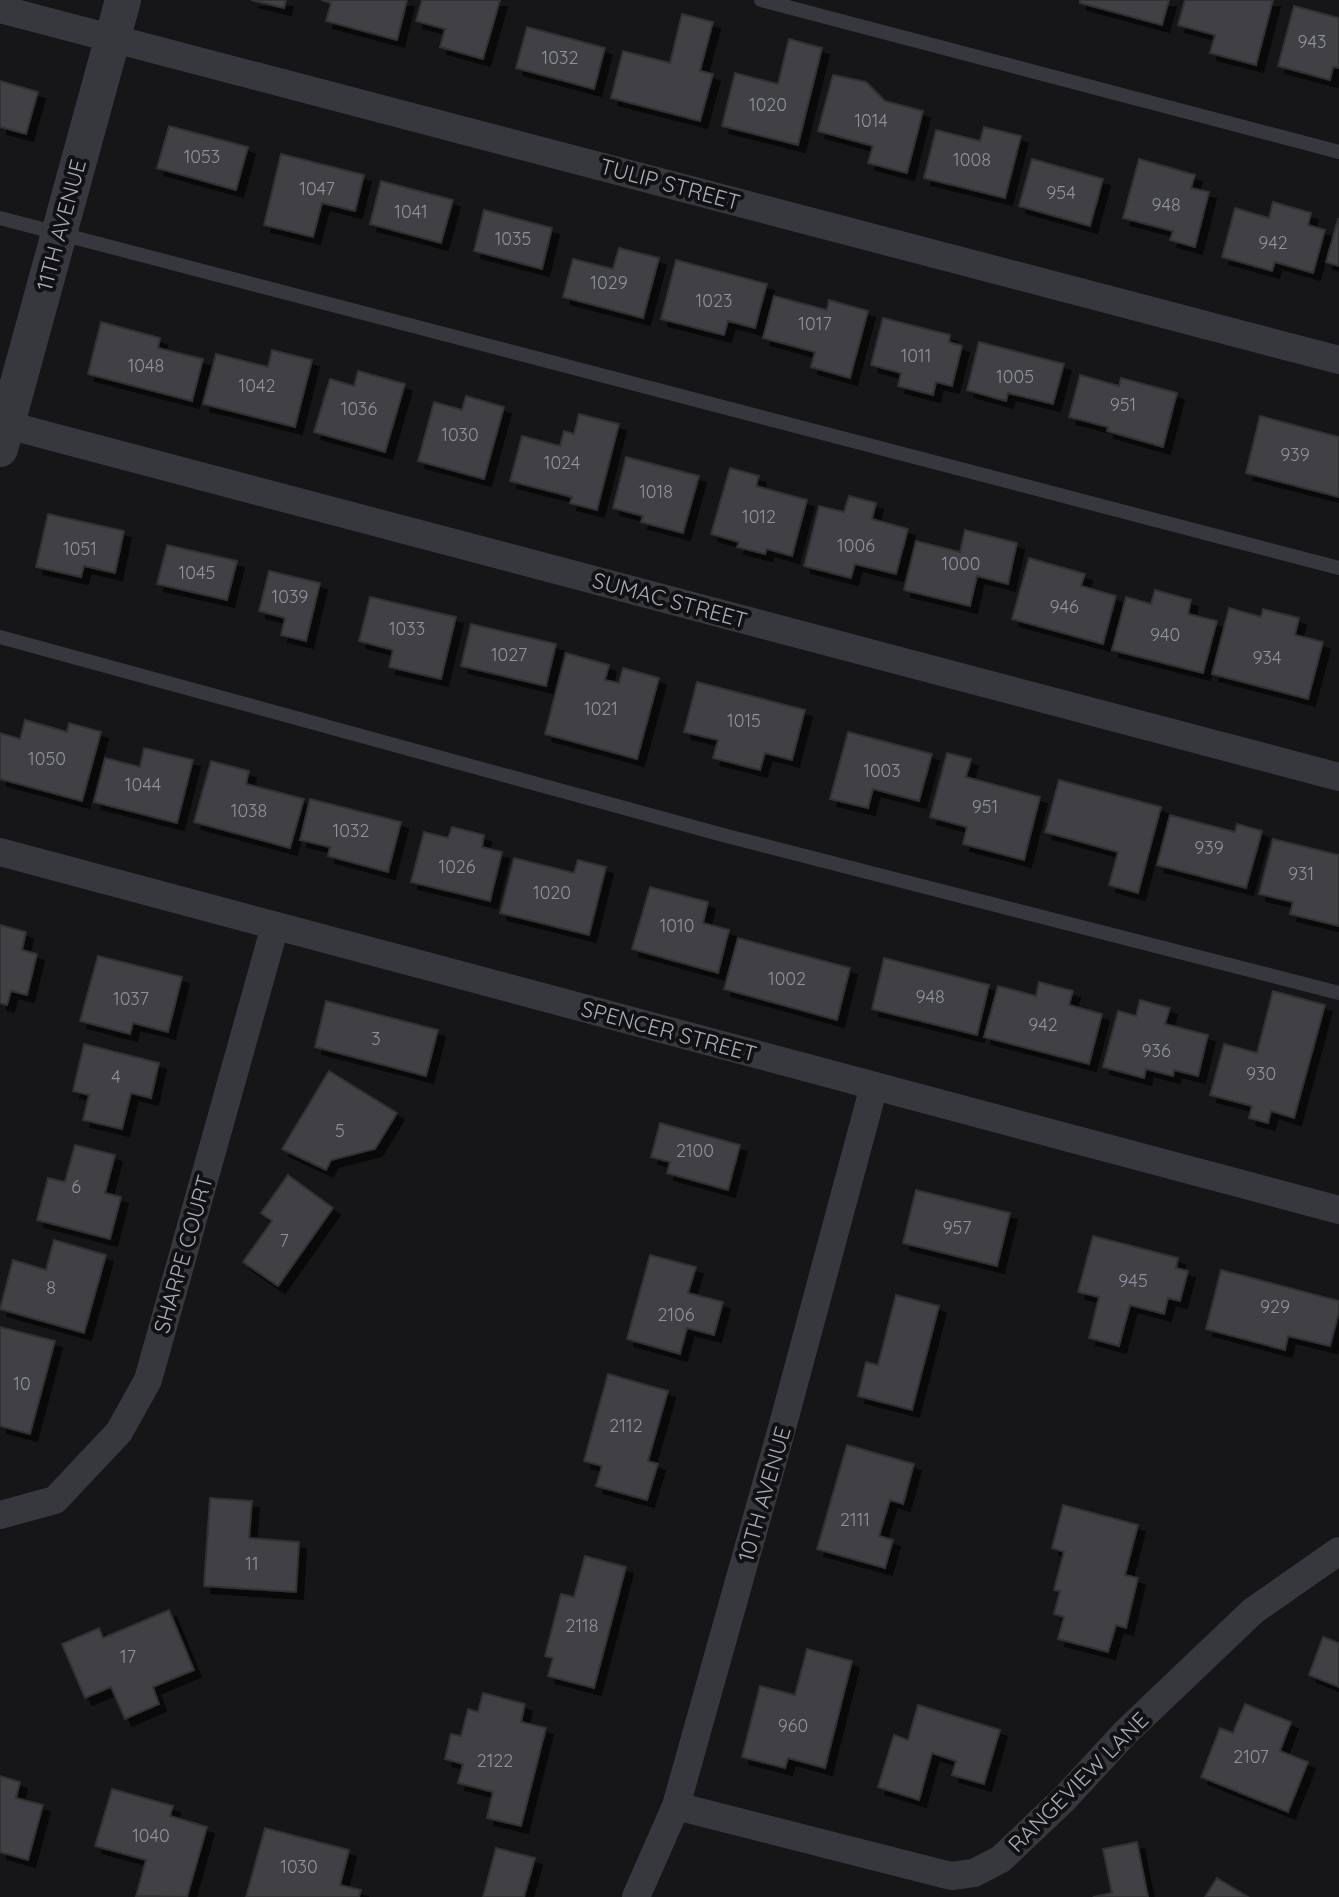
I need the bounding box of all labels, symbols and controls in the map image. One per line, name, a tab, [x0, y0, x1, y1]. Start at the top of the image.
house number: 943	[1298, 30, 1326, 53]
house number: 1032	[542, 46, 578, 69]
house number: 1020	[749, 93, 787, 116]
house number: 1014	[854, 109, 888, 132]
house number: 1053	[184, 145, 220, 168]
house number: 1008	[953, 148, 991, 171]
street label: TULIP STREET	[597, 152, 743, 216]
street label: 11TH AVENUE	[30, 156, 92, 294]
house number: 1047	[299, 177, 335, 200]
house number: 954	[1046, 181, 1076, 204]
house number: 948	[1151, 193, 1181, 216]
house number: 1041	[394, 200, 428, 223]
house number: 1035	[495, 227, 531, 250]
house number: 942	[1258, 231, 1288, 254]
house number: 1029	[590, 271, 628, 294]
house number: 1023	[696, 289, 732, 312]
house number: 1017	[798, 312, 832, 335]
house number: 1011	[901, 344, 931, 367]
house number: 1048	[128, 354, 164, 377]
house number: 1005	[996, 365, 1034, 388]
house number: 1042	[239, 374, 275, 397]
house number: 951	[1110, 393, 1136, 416]
house number: 1036	[341, 397, 378, 420]
house number: 1030	[441, 423, 479, 446]
house number: 939	[1280, 443, 1310, 466]
house number: 1024	[544, 451, 580, 474]
house number: 1018	[639, 480, 673, 503]
house number: 1012	[742, 505, 776, 528]
house number: 1006	[837, 534, 875, 557]
house number: 1051	[63, 537, 97, 560]
house number: 1000	[942, 552, 980, 575]
house number: 1045	[179, 561, 215, 584]
street label: SUMAC STREET	[589, 566, 751, 634]
house number: 1039	[272, 585, 308, 608]
house number: 946	[1049, 595, 1079, 618]
house number: 1033	[389, 617, 425, 640]
house number: 940	[1150, 623, 1180, 646]
house number: 1027	[491, 643, 527, 666]
house number: 934	[1253, 646, 1281, 669]
house number: 1021	[584, 697, 618, 720]
house number: 1015	[727, 709, 761, 732]
house number: 1050	[28, 747, 66, 770]
house number: 1003	[863, 759, 901, 782]
house number: 1044	[125, 773, 161, 796]
house number: 951	[972, 795, 998, 818]
house number: 1038	[231, 799, 267, 822]
house number: 1032	[333, 819, 369, 842]
house number: 939	[1194, 836, 1224, 859]
house number: 1026	[438, 855, 476, 878]
house number: 931	[1288, 862, 1314, 885]
house number: 1020	[533, 881, 571, 904]
house number: 1010	[660, 914, 694, 937]
house number: 1002	[768, 967, 806, 990]
house number: 948	[915, 985, 945, 1008]
house number: 1037	[113, 987, 149, 1010]
street label: SPENCER STREET	[578, 994, 760, 1068]
house number: 942	[1028, 1013, 1058, 1036]
house number: 3	[371, 1027, 381, 1050]
house number: 936	[1141, 1039, 1171, 1062]
house number: 930	[1246, 1062, 1276, 1085]
house number: 4	[111, 1065, 121, 1088]
house number: 5	[335, 1119, 345, 1142]
house number: 2100	[676, 1139, 714, 1162]
street label: SHARPE COURT	[147, 1172, 219, 1336]
house number: 6	[71, 1175, 81, 1198]
house number: 957	[942, 1216, 972, 1239]
house number: 7	[279, 1229, 289, 1252]
house number: 945	[1118, 1269, 1148, 1292]
house number: 8	[46, 1276, 56, 1299]
house number: 929	[1260, 1295, 1290, 1318]
house number: 2106	[657, 1303, 695, 1326]
house number: 10	[13, 1372, 31, 1395]
house number: 2112	[609, 1414, 643, 1437]
street label: 10TH AVENUE	[731, 1423, 797, 1565]
house number: 2111	[840, 1508, 870, 1531]
house number: 11	[245, 1552, 259, 1575]
house number: 2118	[565, 1614, 599, 1637]
house number: 17	[120, 1645, 136, 1668]
street label: RANGEVIEW LANE	[1002, 1706, 1154, 1858]
house number: 960	[778, 1714, 808, 1737]
house number: 2107	[1233, 1745, 1269, 1768]
house number: 2122	[477, 1749, 513, 1772]
house number: 1040	[132, 1824, 170, 1847]
house number: 1030	[280, 1855, 318, 1878]

